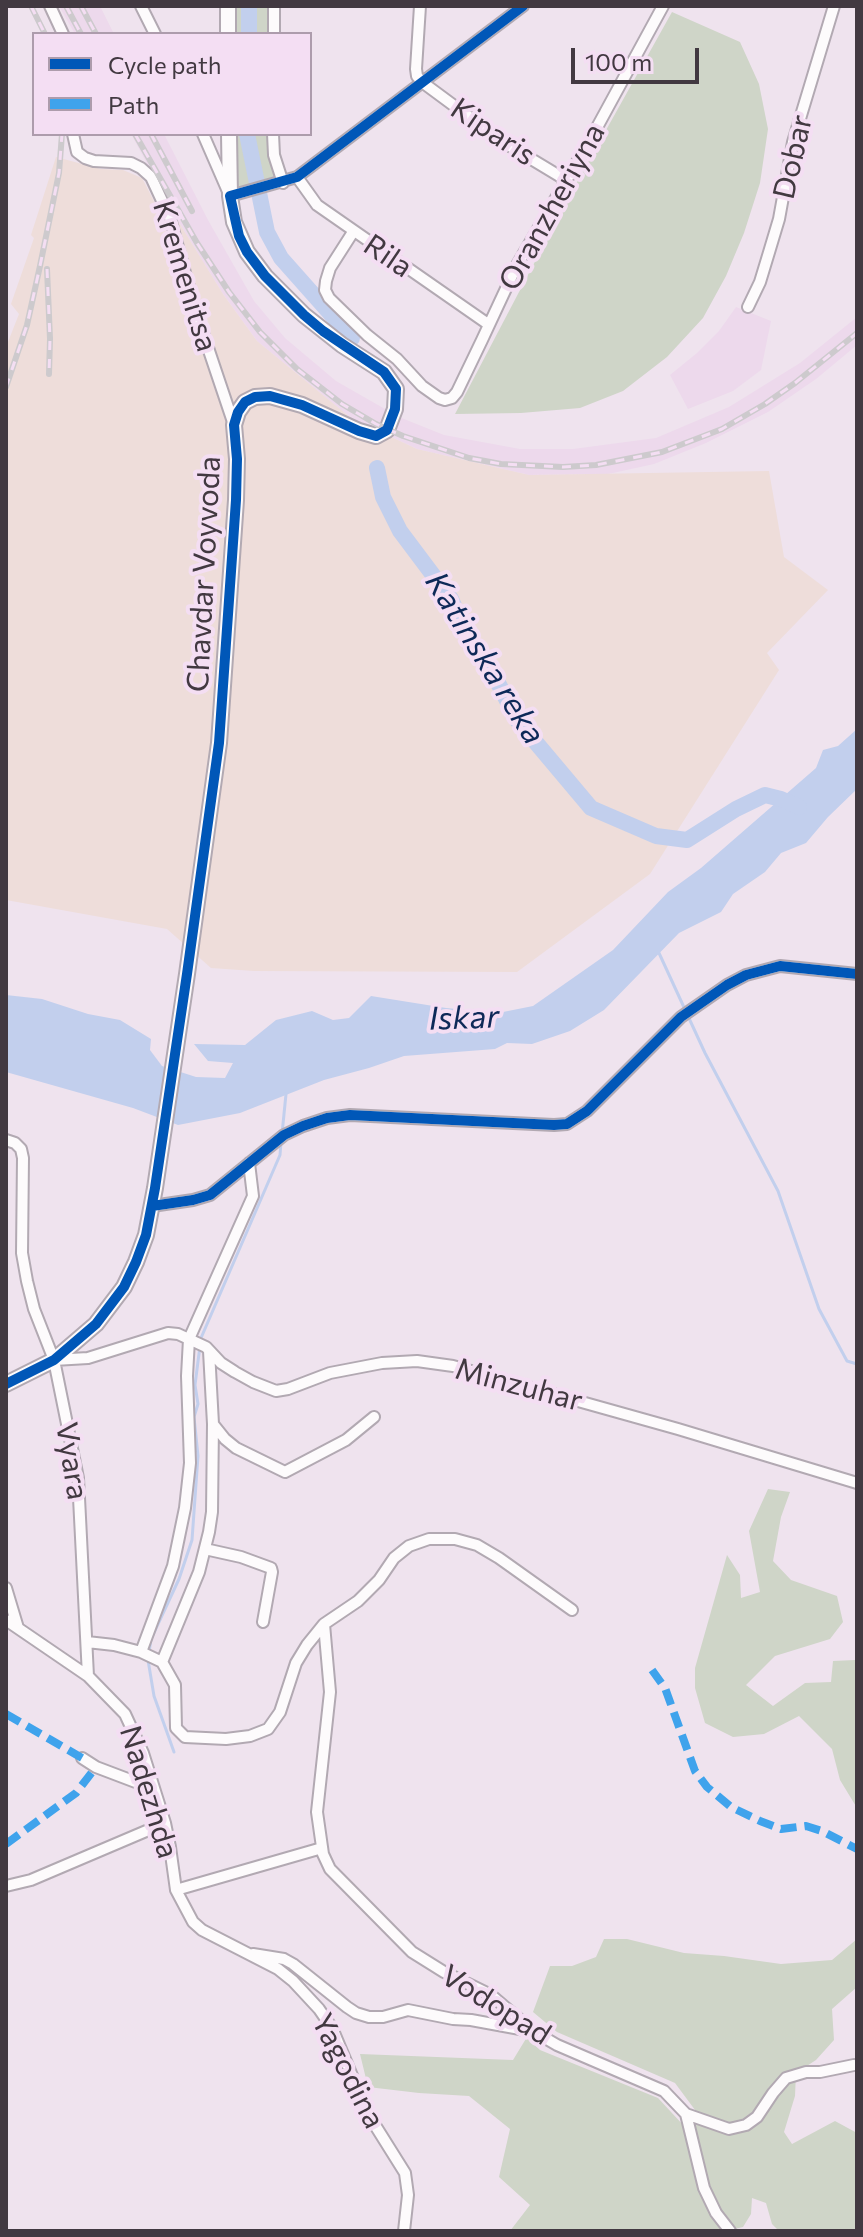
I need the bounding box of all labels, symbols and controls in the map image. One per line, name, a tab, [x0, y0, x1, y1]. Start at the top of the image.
legend	[32, 32, 312, 136]
scale bar	[575, 32, 703, 82]
text: 100 m	[585, 47, 652, 76]
text: Cycle path	[108, 50, 222, 79]
text: Path	[108, 90, 159, 119]
street label: Kiparis	[444, 91, 542, 173]
street label: Dobar	[766, 111, 820, 203]
street label: Oranzheriyna	[491, 117, 613, 297]
street label: Kremenitsa	[145, 196, 225, 356]
street label: Rila	[357, 227, 419, 285]
street label: Chavdar Voyvoda	[180, 455, 228, 693]
water label: Katinska reka	[417, 565, 553, 751]
water label: Iskar	[428, 998, 500, 1038]
street label: Minzuhar	[451, 1351, 587, 1419]
street label: Vyara	[48, 1420, 96, 1502]
street label: Nadezhda	[112, 1721, 186, 1863]
street label: Vodopad	[435, 1957, 557, 2053]
street label: Yagodina	[304, 2008, 392, 2134]

